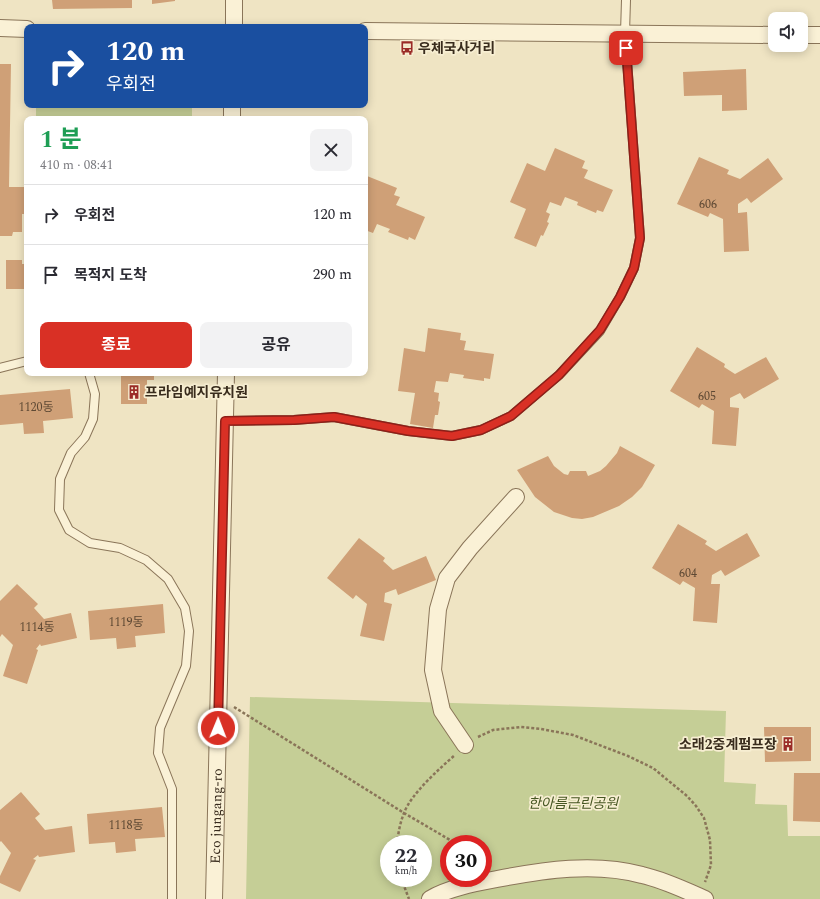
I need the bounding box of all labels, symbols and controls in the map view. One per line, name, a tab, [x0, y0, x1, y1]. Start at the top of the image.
map controls	[768, 12, 808, 52]
button: sound	[768, 12, 808, 52]
text: 120 m	[106, 30, 185, 73]
pin	[609, 31, 643, 65]
icon: arrive	[615, 37, 637, 59]
place label: 우체국사거리	[418, 38, 495, 59]
icon: right	[40, 40, 92, 92]
bus stop icon: 우체국사거리	[399, 40, 415, 56]
text: 우회전	[106, 71, 156, 98]
text: 1 분	[40, 122, 82, 158]
button: close	[310, 129, 352, 171]
text: 410 m · 08:41	[40, 155, 113, 175]
house number: 606	[699, 195, 717, 214]
text: 120 m	[313, 203, 352, 226]
icon: right	[40, 204, 62, 226]
text: 우회전	[74, 204, 115, 227]
text: 290 m	[313, 263, 352, 286]
icon: arrive	[40, 264, 62, 286]
text: 목적지 도착	[74, 264, 147, 287]
button: 종료	[40, 322, 192, 368]
button: 공유	[200, 322, 352, 368]
place label: 프라임예지유치원	[145, 382, 248, 403]
building icon: 프라임예지유치원	[126, 384, 142, 400]
house number: 605	[698, 387, 716, 406]
house number: 1120동	[18, 398, 54, 417]
house number: 604	[679, 564, 697, 583]
house number: 1119동	[108, 613, 144, 632]
house number: 1114동	[19, 618, 55, 637]
position arrow	[197, 707, 239, 749]
place label: 소래2중계펌프장	[679, 734, 777, 755]
building icon: 소래2중계펌프장	[780, 736, 796, 752]
street label: Eco jungang-ro	[205, 768, 228, 864]
park label: 한아름근린공원	[528, 793, 619, 814]
house number: 1118동	[108, 816, 144, 835]
speed limit sign: 30	[440, 835, 492, 887]
text: 22	[395, 841, 417, 871]
text: km/h	[395, 863, 417, 879]

